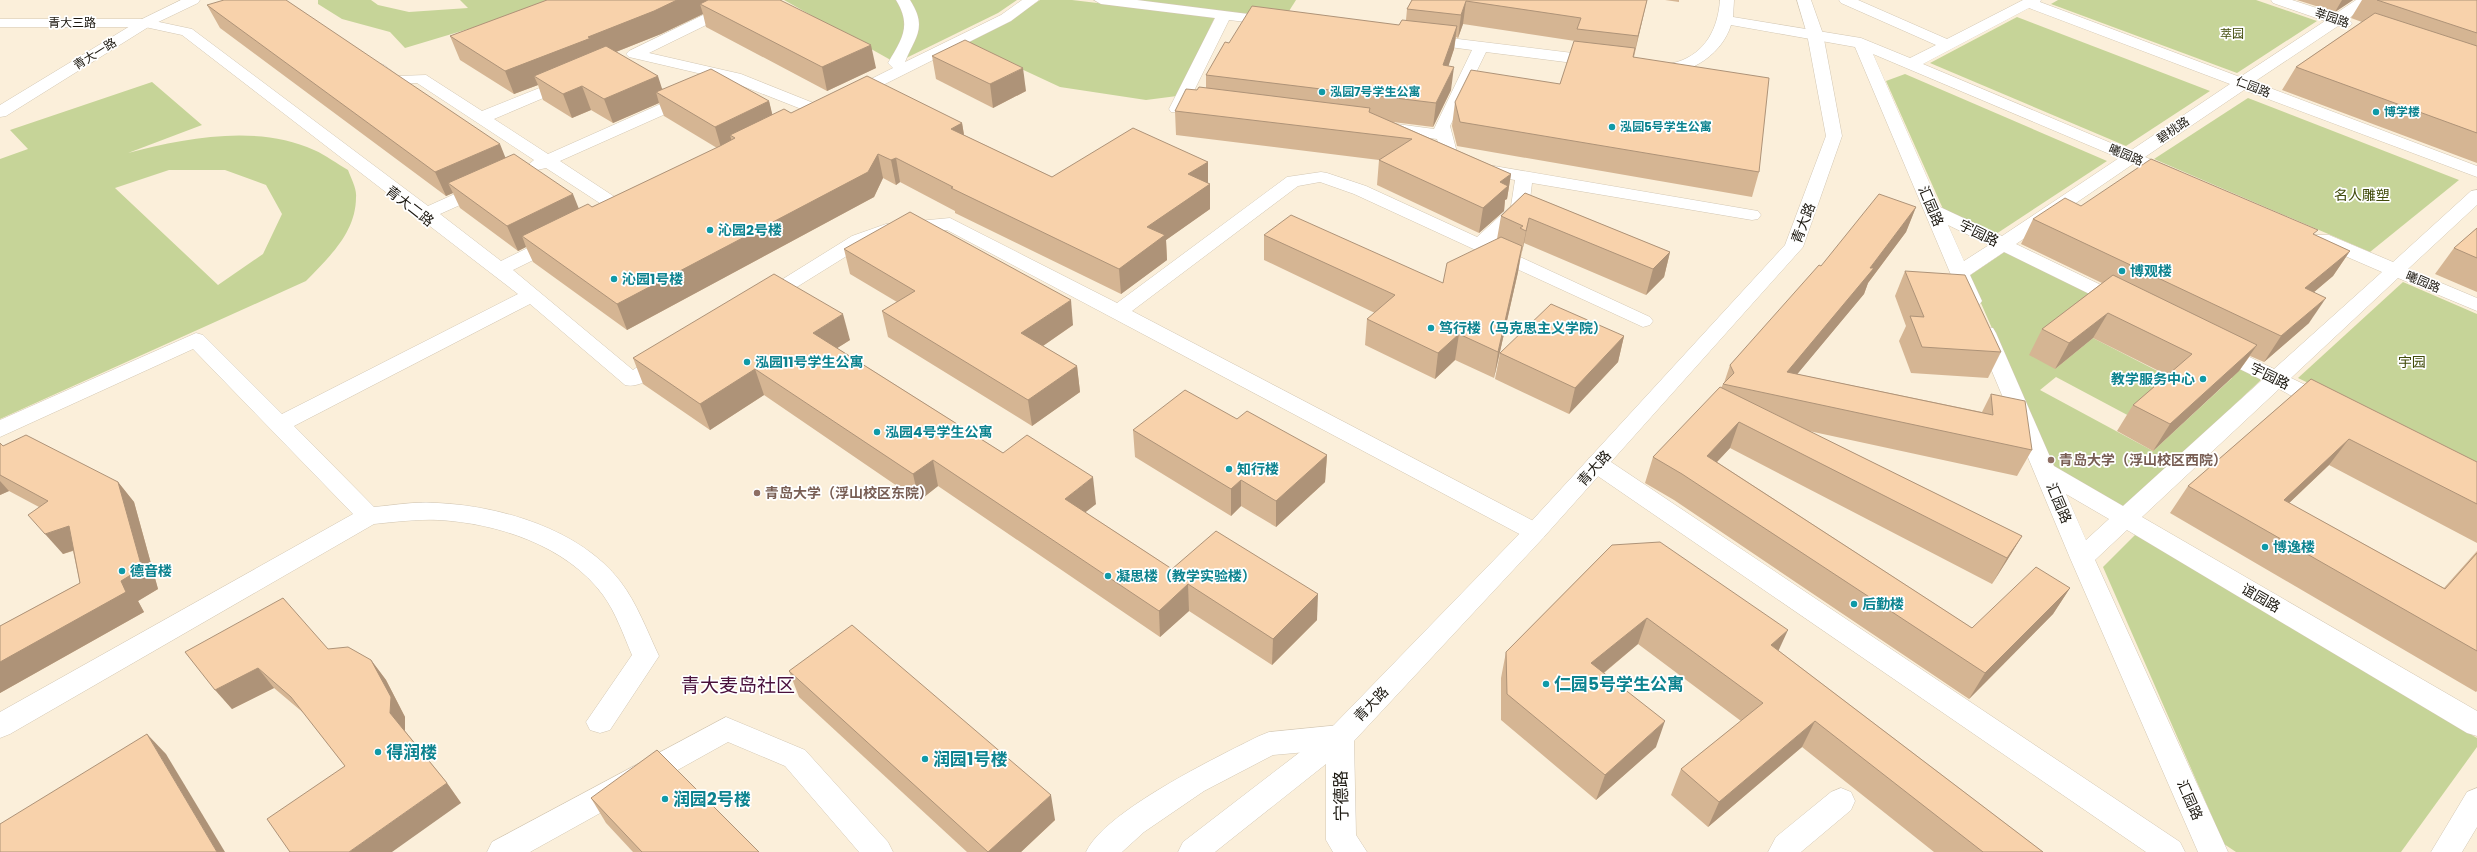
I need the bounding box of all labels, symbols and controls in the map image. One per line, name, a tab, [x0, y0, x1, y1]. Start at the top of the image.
street label: 莘园路	[2312, 4, 2352, 31]
street label: 青大三路	[48, 14, 96, 31]
park label: 萃园	[2220, 25, 2244, 42]
street label: 青大一路	[70, 34, 120, 74]
street label: 仁园路	[2233, 72, 2273, 101]
place label: 泓园7号学生公寓	[1330, 83, 1420, 100]
marker: 泓园7号学生公寓	[1317, 87, 1327, 97]
place label: 博学楼	[2384, 103, 2420, 120]
marker: 博学楼	[2371, 107, 2381, 117]
street label: 碧桃路	[2153, 112, 2192, 147]
place label: 泓园5号学生公寓	[1620, 118, 1712, 135]
marker: 泓园5号学生公寓	[1607, 122, 1617, 132]
street label: 曦园路	[2106, 140, 2146, 169]
street label: 青大二路	[382, 181, 438, 231]
street label: 汇园路	[1914, 183, 1948, 229]
park label: 名人雕塑	[2334, 185, 2390, 205]
street label: 青大路	[1786, 200, 1820, 246]
street label: 宇园路	[1956, 215, 2002, 251]
place label: 沁园2号楼	[718, 220, 782, 240]
marker: 沁园2号楼	[705, 225, 715, 235]
place label: 博观楼	[2130, 261, 2172, 281]
marker: 博观楼	[2117, 266, 2127, 276]
street label: 曦园路	[2403, 267, 2443, 296]
place label: 沁园1号楼	[622, 269, 683, 289]
marker: 沁园1号楼	[609, 274, 619, 284]
place label: 笃行楼（马克思主义学院）	[1439, 318, 1607, 338]
marker: 笃行楼（马克思主义学院）	[1426, 323, 1436, 333]
place label: 泓园11号学生公寓	[755, 352, 864, 372]
park label: 宇园	[2398, 352, 2426, 372]
marker: 泓园11号学生公寓	[742, 357, 752, 367]
street label: 宇园路	[2247, 358, 2293, 394]
place label: 教学服务中心	[2111, 369, 2195, 389]
marker: 教学服务中心	[2198, 374, 2208, 384]
place label: 泓园4号学生公寓	[885, 422, 992, 442]
marker: 泓园4号学生公寓	[872, 427, 882, 437]
street label: 青大路	[1573, 446, 1615, 490]
place label: 青岛大学（浮山校区西院）	[2059, 450, 2227, 470]
marker: 青岛大学（浮山校区西院）	[2046, 455, 2056, 465]
place label: 知行楼	[1237, 459, 1279, 479]
marker: 知行楼	[1224, 464, 1234, 474]
street label: 汇园路	[2042, 480, 2076, 526]
place label: 青岛大学（浮山校区东院）	[765, 483, 933, 503]
marker: 青岛大学（浮山校区东院）	[752, 488, 762, 498]
place label: 博逸楼	[2273, 537, 2315, 557]
marker: 博逸楼	[2260, 542, 2270, 552]
place label: 德音楼	[130, 561, 172, 581]
marker: 德音楼	[117, 566, 127, 576]
place label: 凝思楼（教学实验楼）	[1116, 566, 1256, 586]
marker: 凝思楼（教学实验楼）	[1103, 571, 1113, 581]
street label: 谊园路	[2238, 579, 2284, 617]
place label: 后勤楼	[1862, 594, 1904, 614]
marker: 后勤楼	[1849, 599, 1859, 609]
district label: 青大麦岛社区	[681, 672, 795, 699]
place label: 仁园5号学生公寓	[1554, 672, 1684, 696]
marker: 仁园5号学生公寓	[1541, 679, 1551, 689]
street label: 青大路	[1349, 682, 1393, 726]
place label: 得润楼	[386, 740, 437, 764]
marker: 得润楼	[373, 747, 383, 757]
place label: 润园1号楼	[933, 747, 1007, 771]
marker: 润园1号楼	[920, 754, 930, 764]
street label: 宁德路	[1329, 770, 1353, 822]
street label: 汇园路	[2172, 777, 2208, 823]
place label: 润园2号楼	[673, 787, 751, 811]
marker: 润园2号楼	[660, 794, 670, 804]

